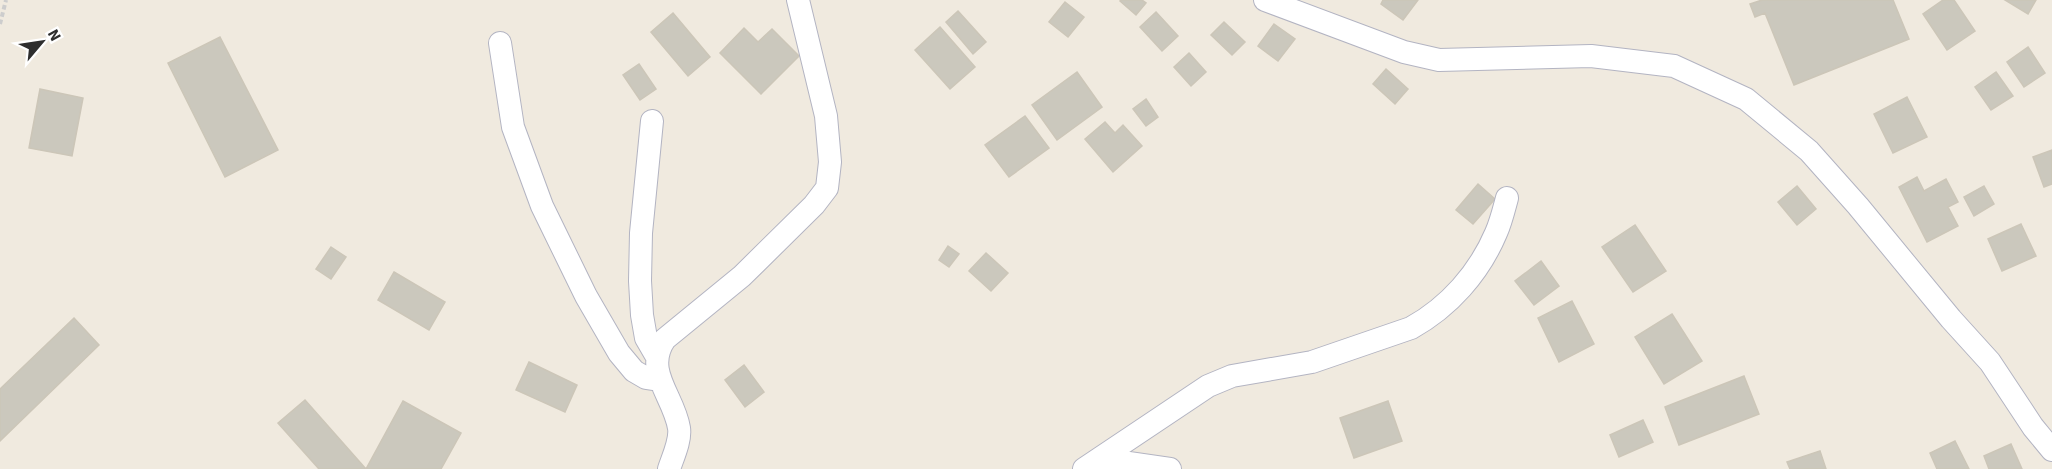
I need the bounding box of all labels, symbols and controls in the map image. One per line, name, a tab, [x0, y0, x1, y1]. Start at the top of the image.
north arrow	[12, 12, 72, 72]
text: N	[42, 25, 66, 45]

